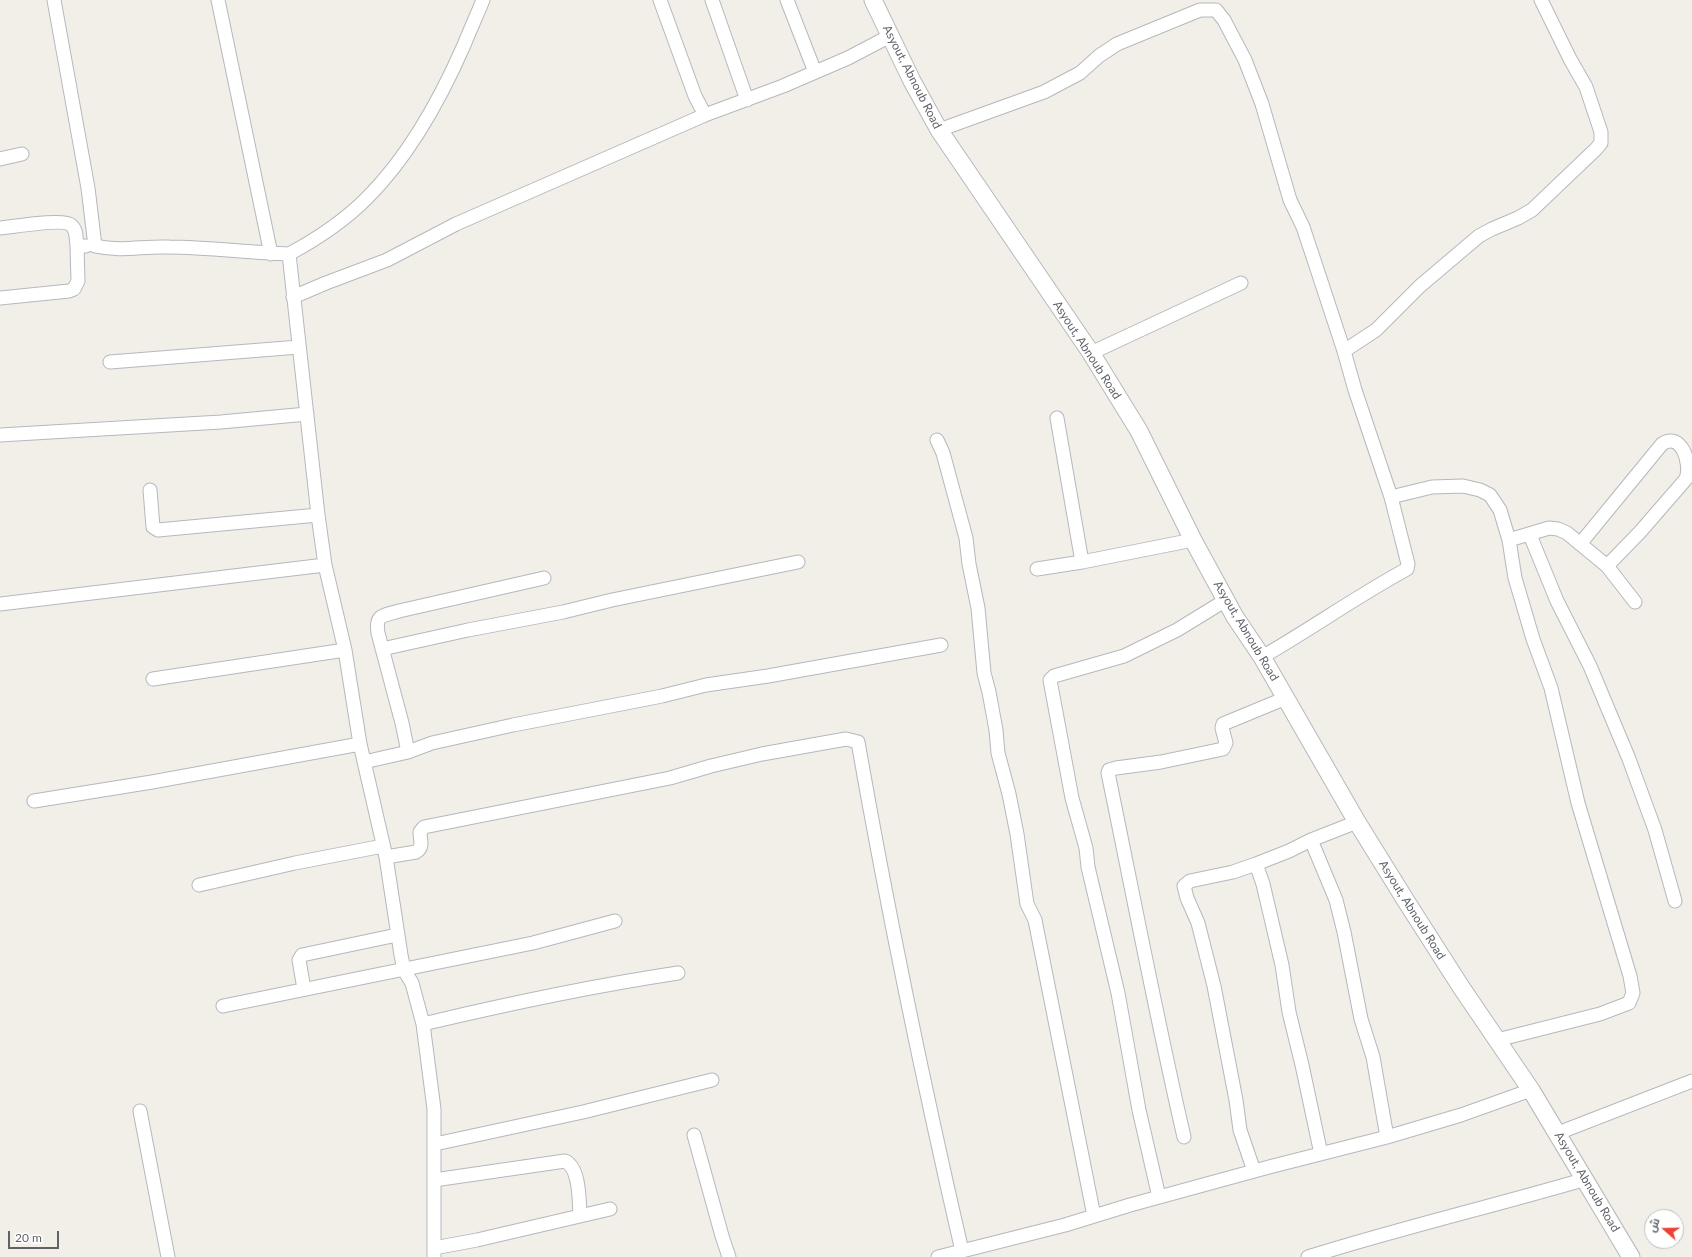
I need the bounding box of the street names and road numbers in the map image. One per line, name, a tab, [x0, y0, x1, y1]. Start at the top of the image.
street label: Asyout, Abnoub Road	[880, 23, 944, 131]
street label: Asyout, Abnoub Road	[1050, 298, 1124, 402]
street label: Asyout, Abnoub Road	[1210, 578, 1282, 684]
street label: Asyout, Abnoub Road	[1376, 858, 1448, 962]
street label: Asyout, Abnoub Road	[1551, 1129, 1623, 1235]

